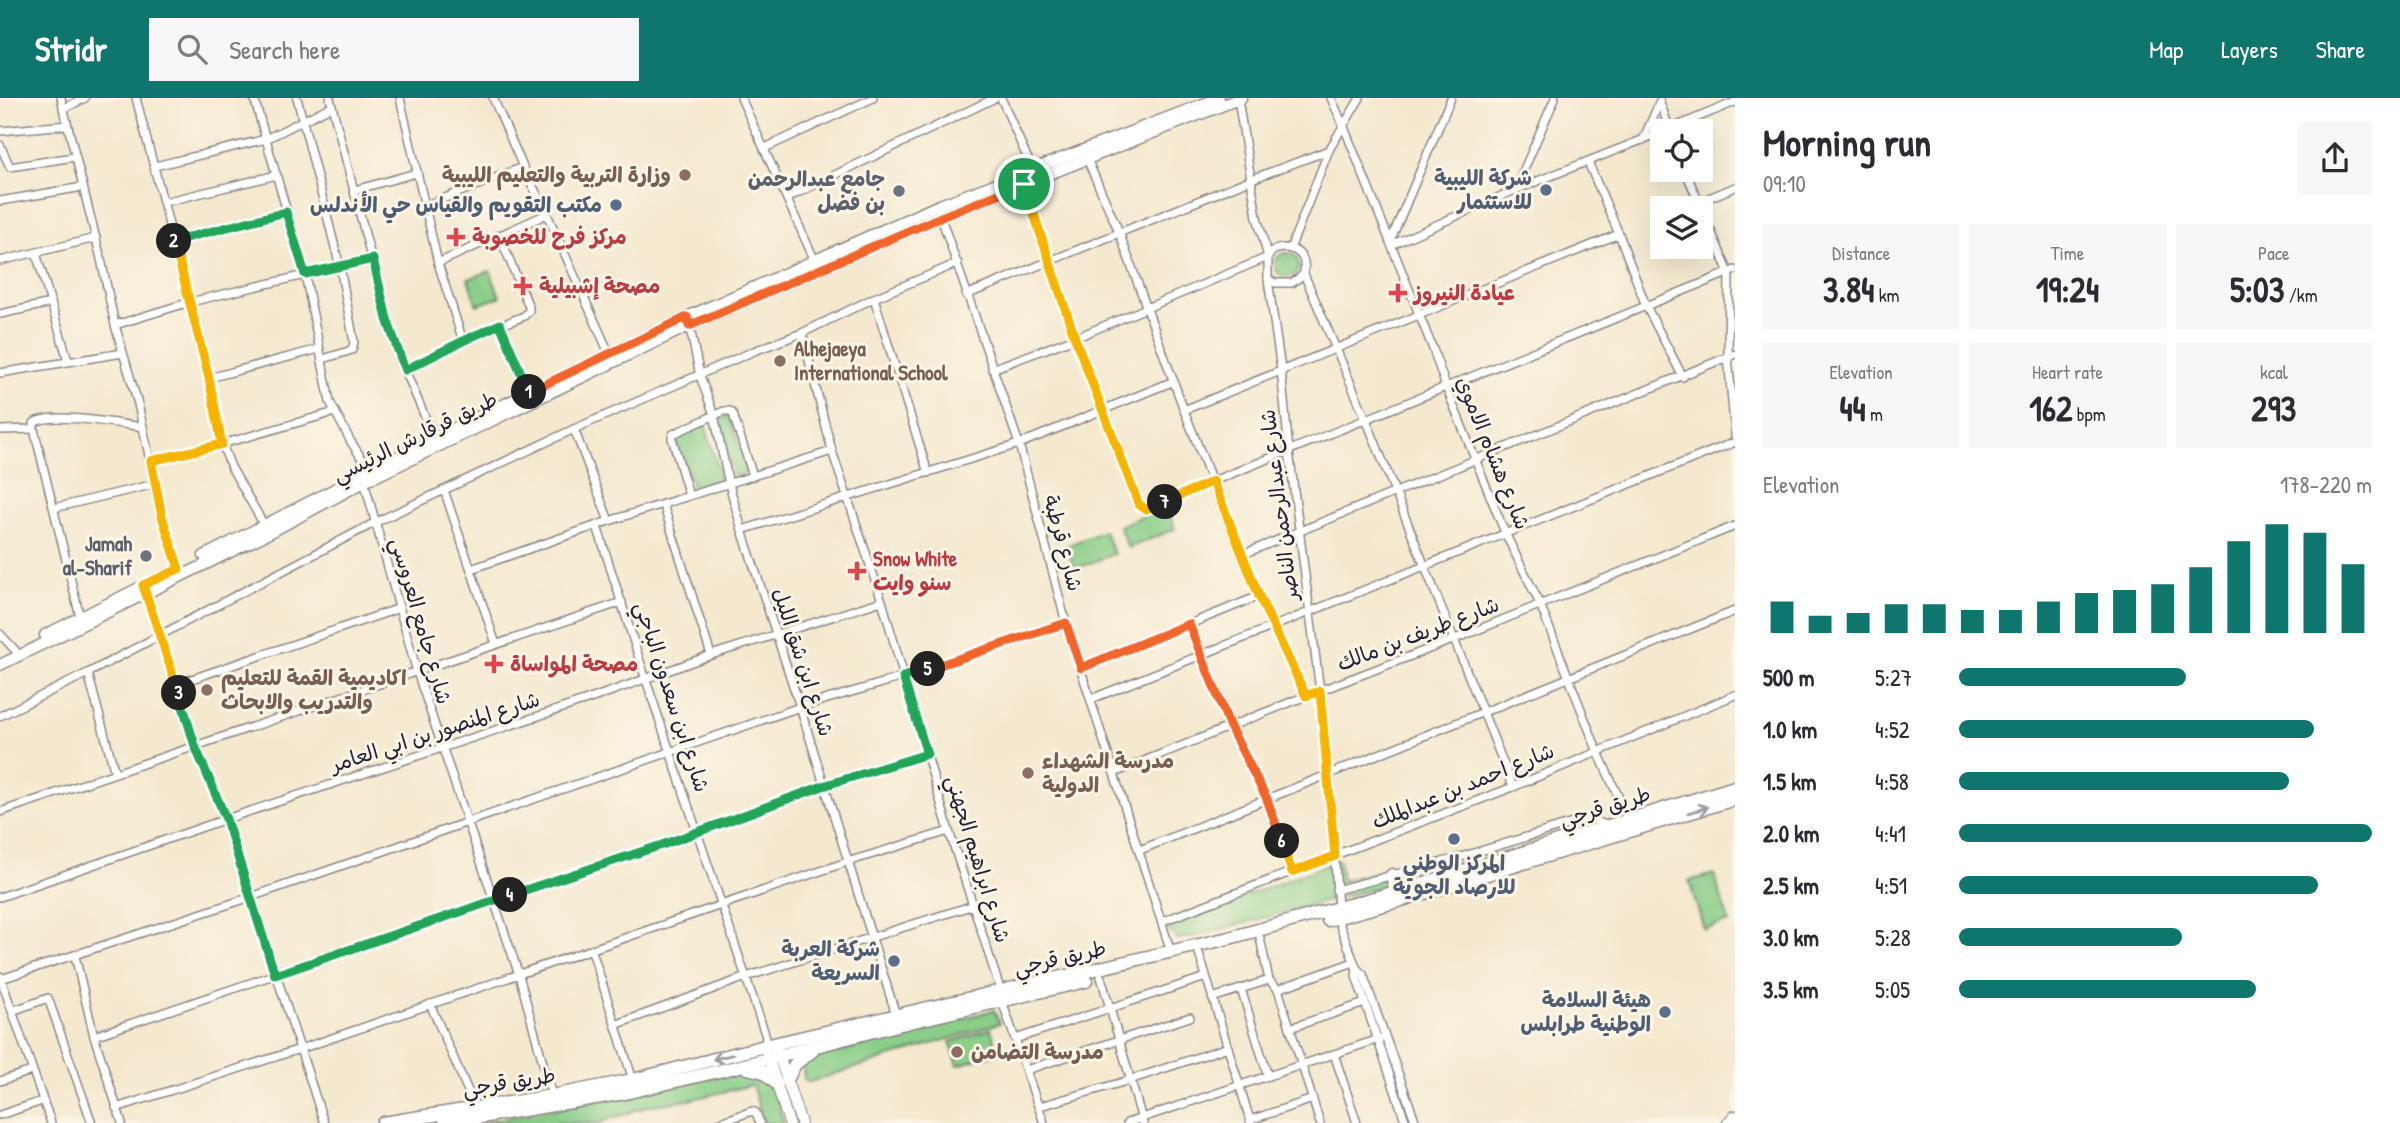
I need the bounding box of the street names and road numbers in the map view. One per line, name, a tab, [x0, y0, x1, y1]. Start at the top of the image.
street label: شارع هشام الاموي	[1448, 372, 1537, 534]
street label: طريق قرقارش الرئيسي	[327, 384, 504, 494]
street label: شارع عبدالرحمن الناصر	[1252, 408, 1306, 604]
street label: شارع قرطبة	[1036, 491, 1090, 595]
street label: شارع جامع العروسي	[379, 534, 459, 709]
street label: شارع ابن شق الليل	[765, 584, 841, 740]
street label: شارع طريف بن مالك	[1333, 589, 1503, 679]
street label: شارع ابن سعدون الباجي	[623, 598, 717, 797]
street label: شارع المنصور بن ابي العامر	[324, 684, 545, 784]
street label: شارع احمد بن عبدالملك	[1367, 736, 1559, 836]
street label: شارع ابراهيم الجهني	[934, 771, 1018, 948]
street label: طريق قرجي	[1556, 779, 1656, 839]
street label: طريق قرجي	[1011, 933, 1110, 987]
street label: طريق قرجي	[460, 1060, 558, 1108]

